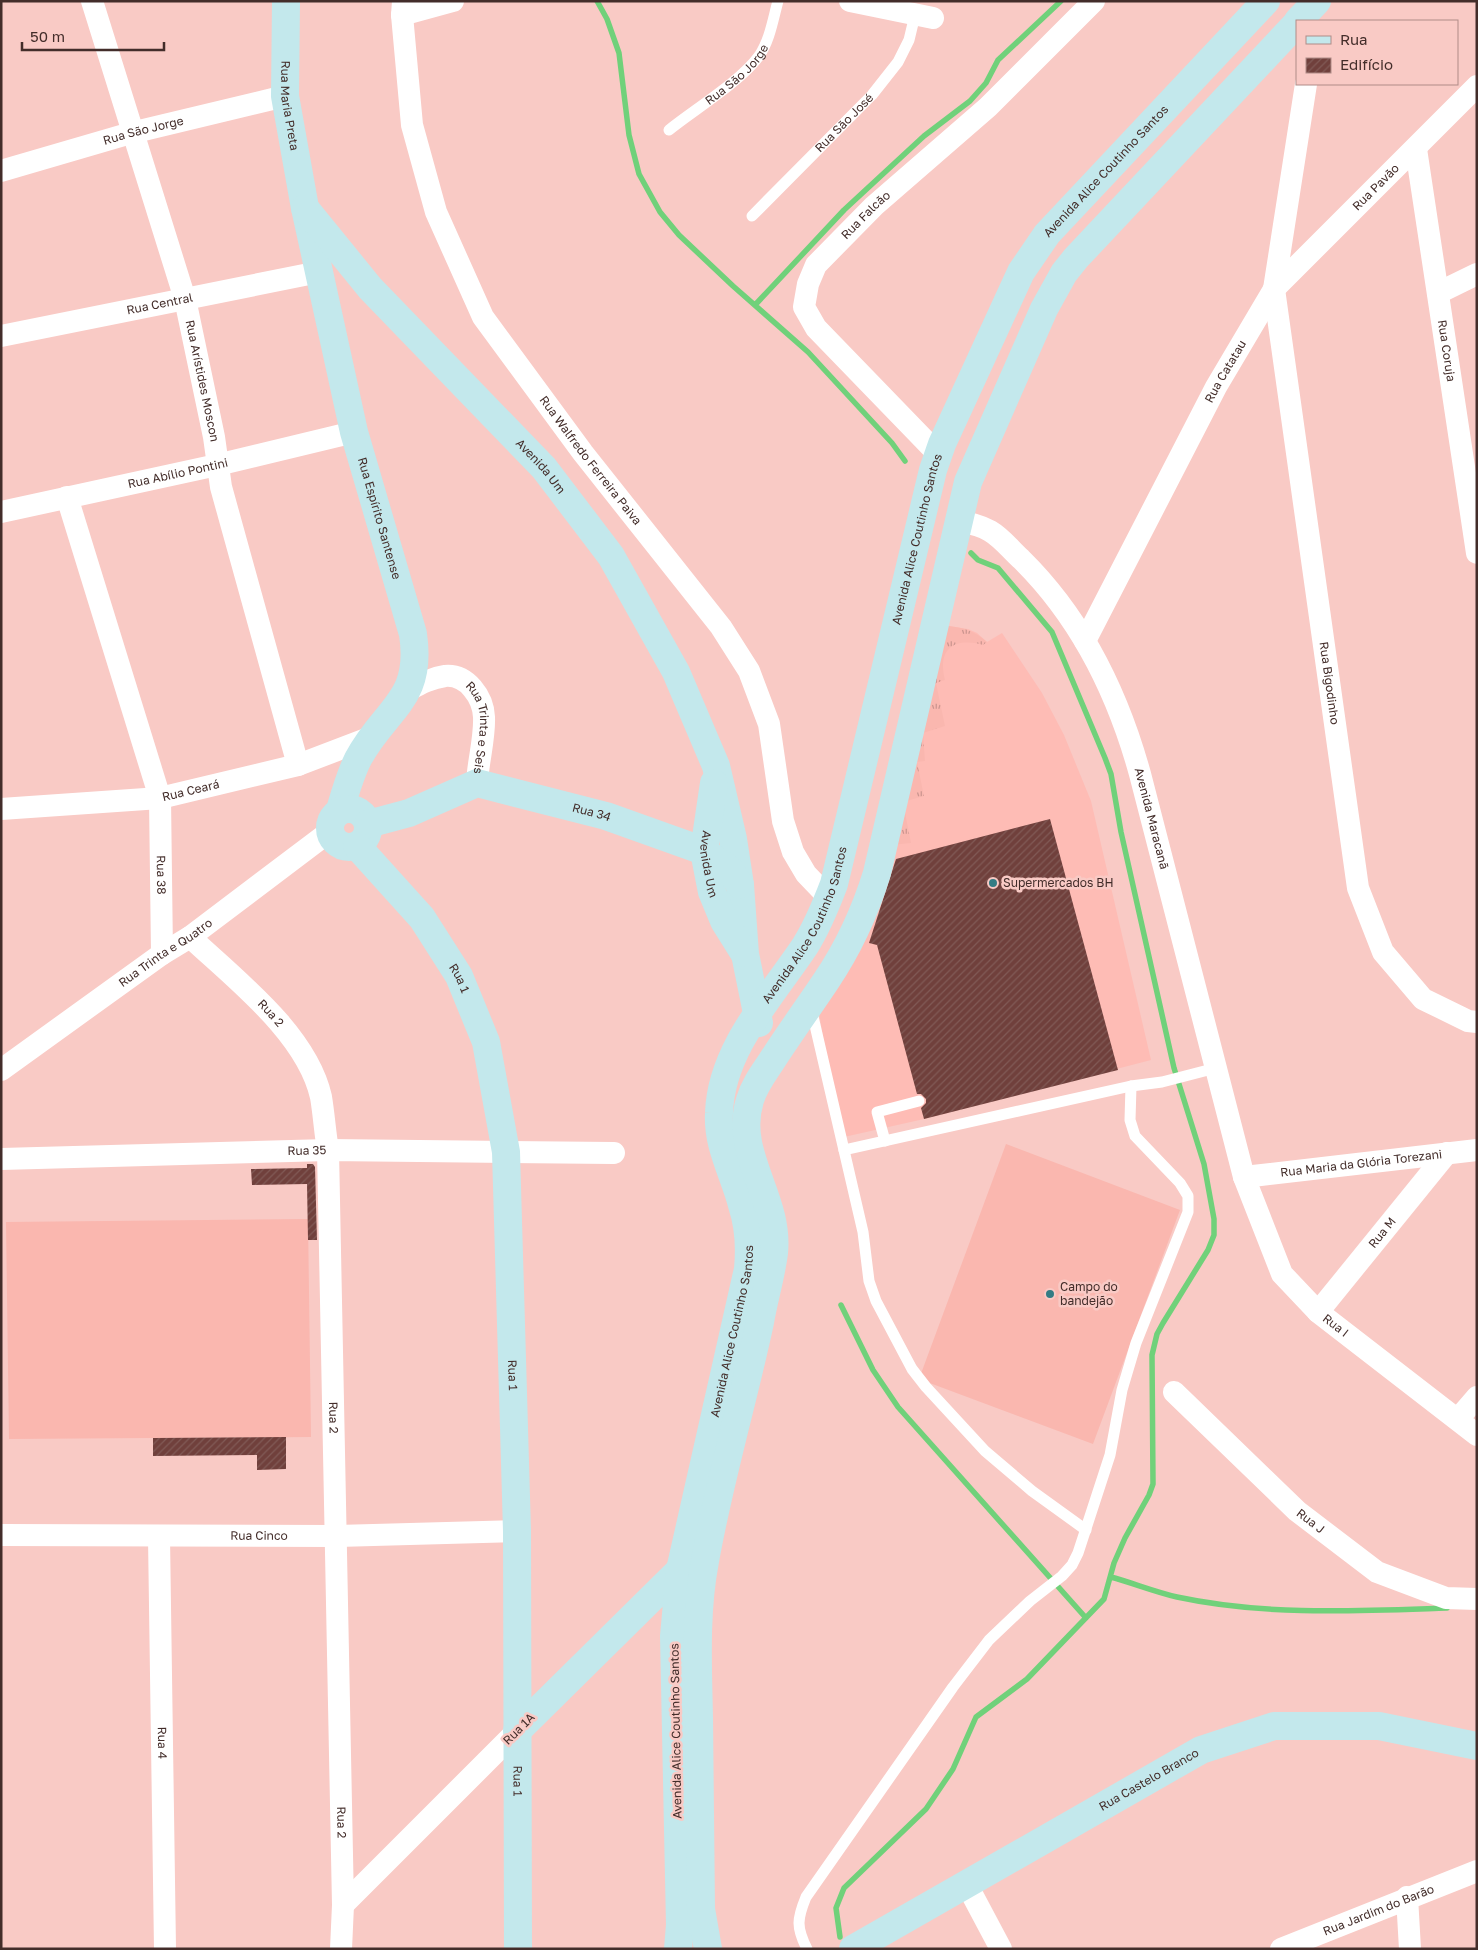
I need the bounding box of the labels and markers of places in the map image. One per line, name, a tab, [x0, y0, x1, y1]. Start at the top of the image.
place label: Supermercados BH	[1003, 875, 1114, 890]
marker: Supermercados BH	[987, 877, 999, 889]
place label: Campo do bandejão	[1060, 1279, 1118, 1308]
marker: Campo do bandejão	[1044, 1288, 1056, 1300]

